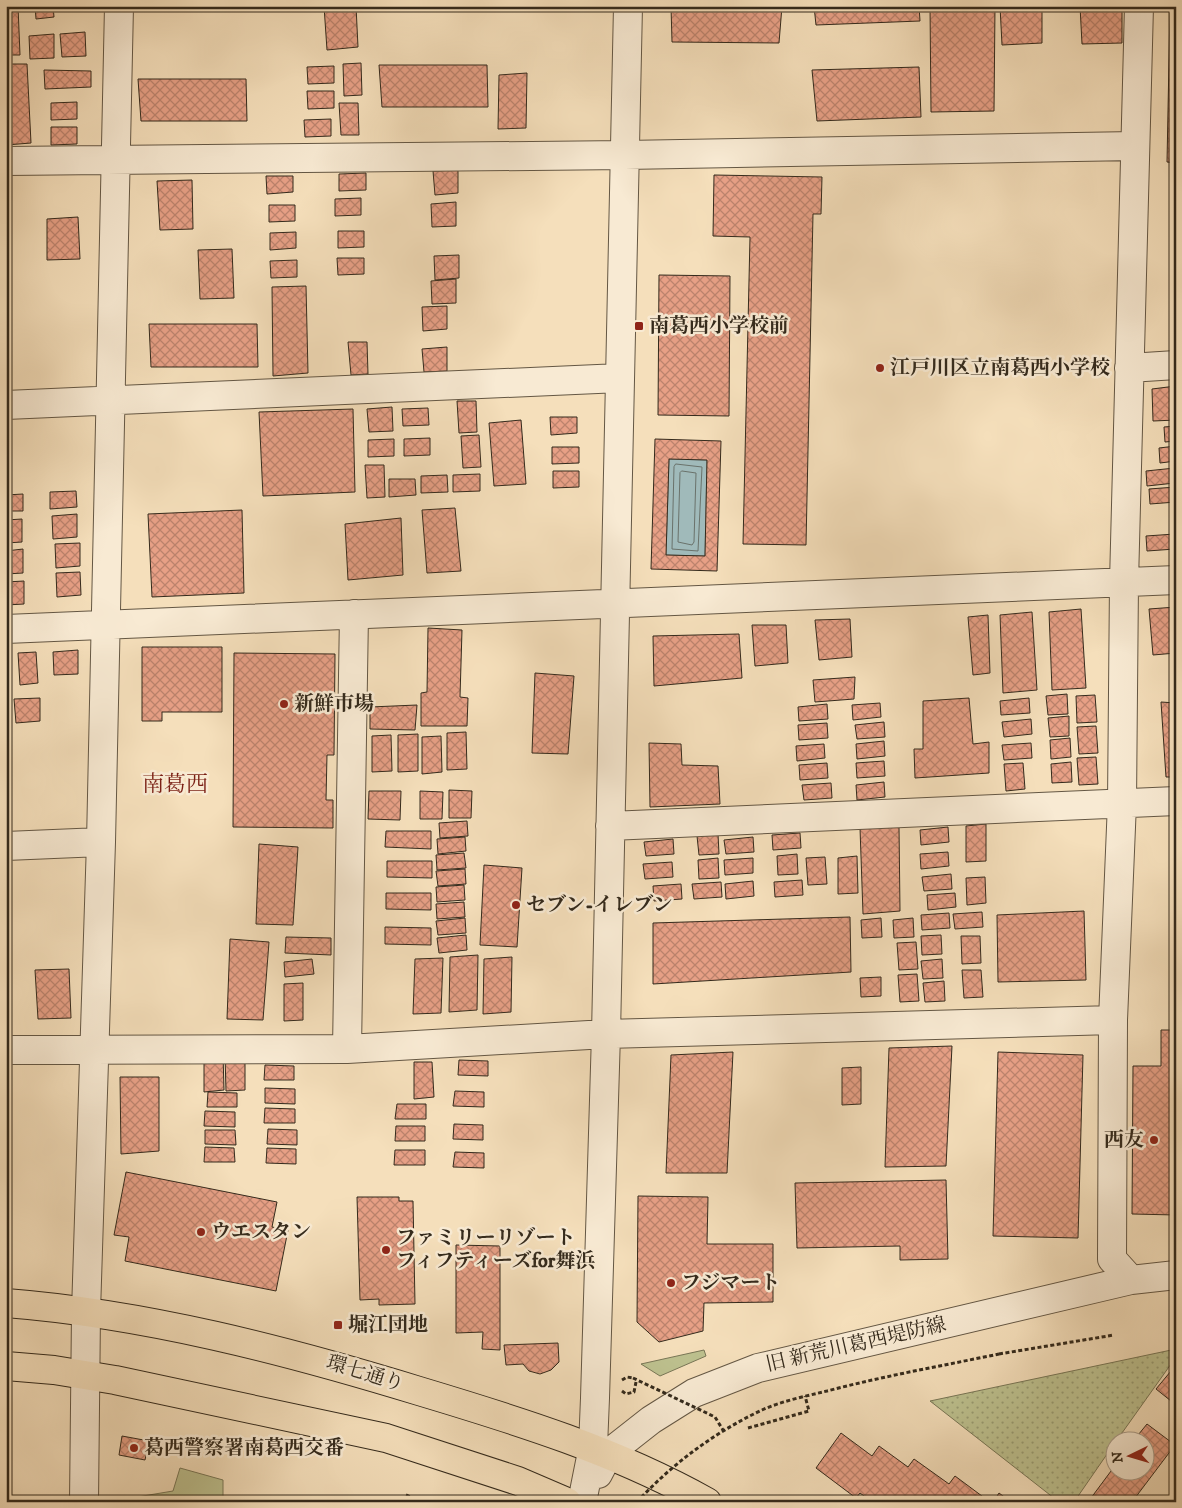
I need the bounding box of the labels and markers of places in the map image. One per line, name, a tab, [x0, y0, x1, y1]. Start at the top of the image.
place label: 南葛西小学校前	[649, 314, 789, 339]
marker: 南葛西小学校前	[633, 320, 645, 332]
place label: 江戸川区立南葛西小学校	[890, 356, 1110, 381]
marker: 江戸川区立南葛西小学校	[874, 362, 886, 374]
place label: 新鮮市場	[294, 692, 374, 717]
marker: 新鮮市場	[278, 698, 290, 710]
place label: セブン-イレブン	[526, 893, 673, 918]
marker: セブン-イレブン	[510, 899, 522, 911]
place label: 西友	[1104, 1128, 1144, 1153]
marker: 西友	[1148, 1134, 1160, 1146]
place label: ウエスタン	[211, 1220, 311, 1245]
marker: ウエスタン	[195, 1226, 207, 1238]
place label: ファミリーリゾート フィフティーズfor舞浜	[396, 1226, 595, 1274]
marker: ファミリーリゾート フィフティーズfor舞浜	[380, 1244, 392, 1256]
place label: フジマート	[681, 1271, 780, 1296]
marker: フジマート	[665, 1277, 677, 1289]
place label: 堀江団地	[348, 1313, 428, 1338]
marker: 堀江団地	[332, 1319, 344, 1331]
place label: 葛西警察署南葛西交番	[144, 1436, 344, 1461]
marker: 葛西警察署南葛西交番	[128, 1442, 140, 1454]

